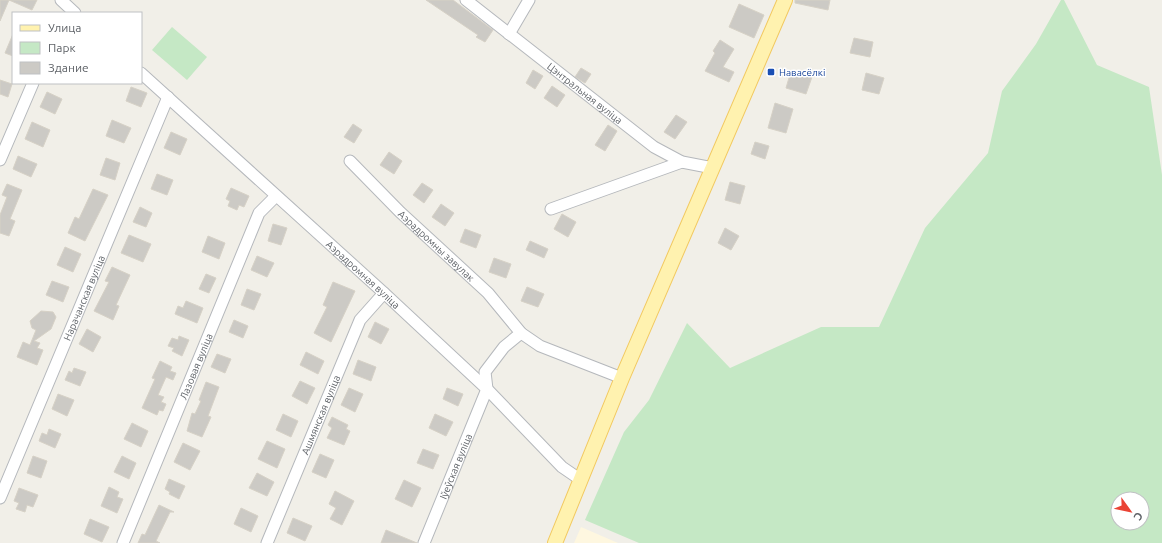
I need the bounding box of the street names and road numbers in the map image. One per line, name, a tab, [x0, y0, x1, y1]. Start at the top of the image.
street label: Цэнтральная вуліца	[545, 61, 624, 126]
street label: Аэрадромны завулак	[396, 208, 476, 284]
street label: Аэрадромная вуліца	[324, 239, 402, 311]
street label: Нарачанская вуліца	[62, 254, 107, 342]
street label: Лазовая вуліца	[178, 332, 215, 401]
street label: Ашмянская вуліца	[299, 373, 342, 456]
street label: Іўеўская вуліца	[438, 432, 474, 501]

